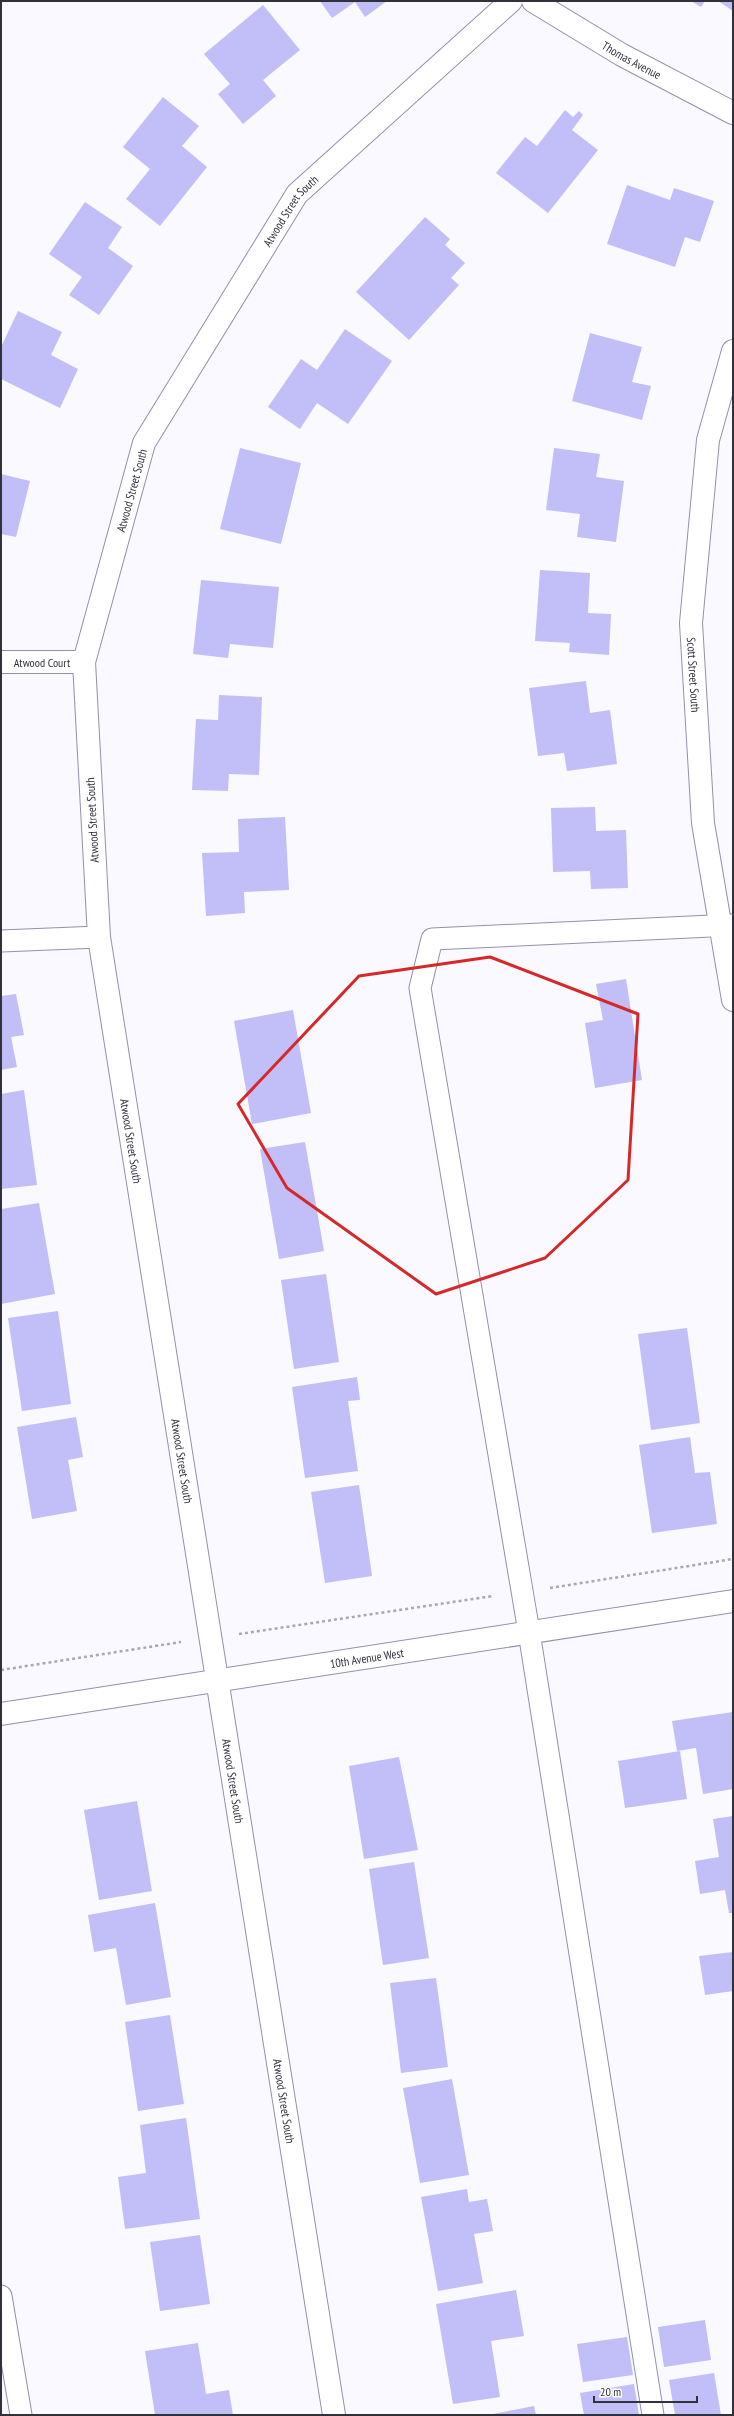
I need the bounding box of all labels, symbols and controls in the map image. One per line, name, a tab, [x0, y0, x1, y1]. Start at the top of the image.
street label: Thomas Avenue	[600, 37, 664, 82]
street label: Atwood Street South	[259, 171, 321, 249]
street label: Atwood Street South	[113, 447, 150, 534]
street label: Scott Street South	[684, 637, 704, 713]
street label: Atwood Court	[14, 655, 71, 670]
street label: Atwood Street South	[82, 777, 102, 863]
street label: Atwood Street South	[117, 1098, 145, 1184]
street label: Atwood Street South	[168, 1418, 196, 1504]
street label: 10th Avenue West	[329, 1644, 405, 1671]
street label: Atwood Street South	[219, 1738, 247, 1824]
street label: Atwood Street South	[270, 2058, 298, 2144]
scale bar	[594, 2378, 697, 2404]
text: 20 m	[600, 2384, 621, 2399]

